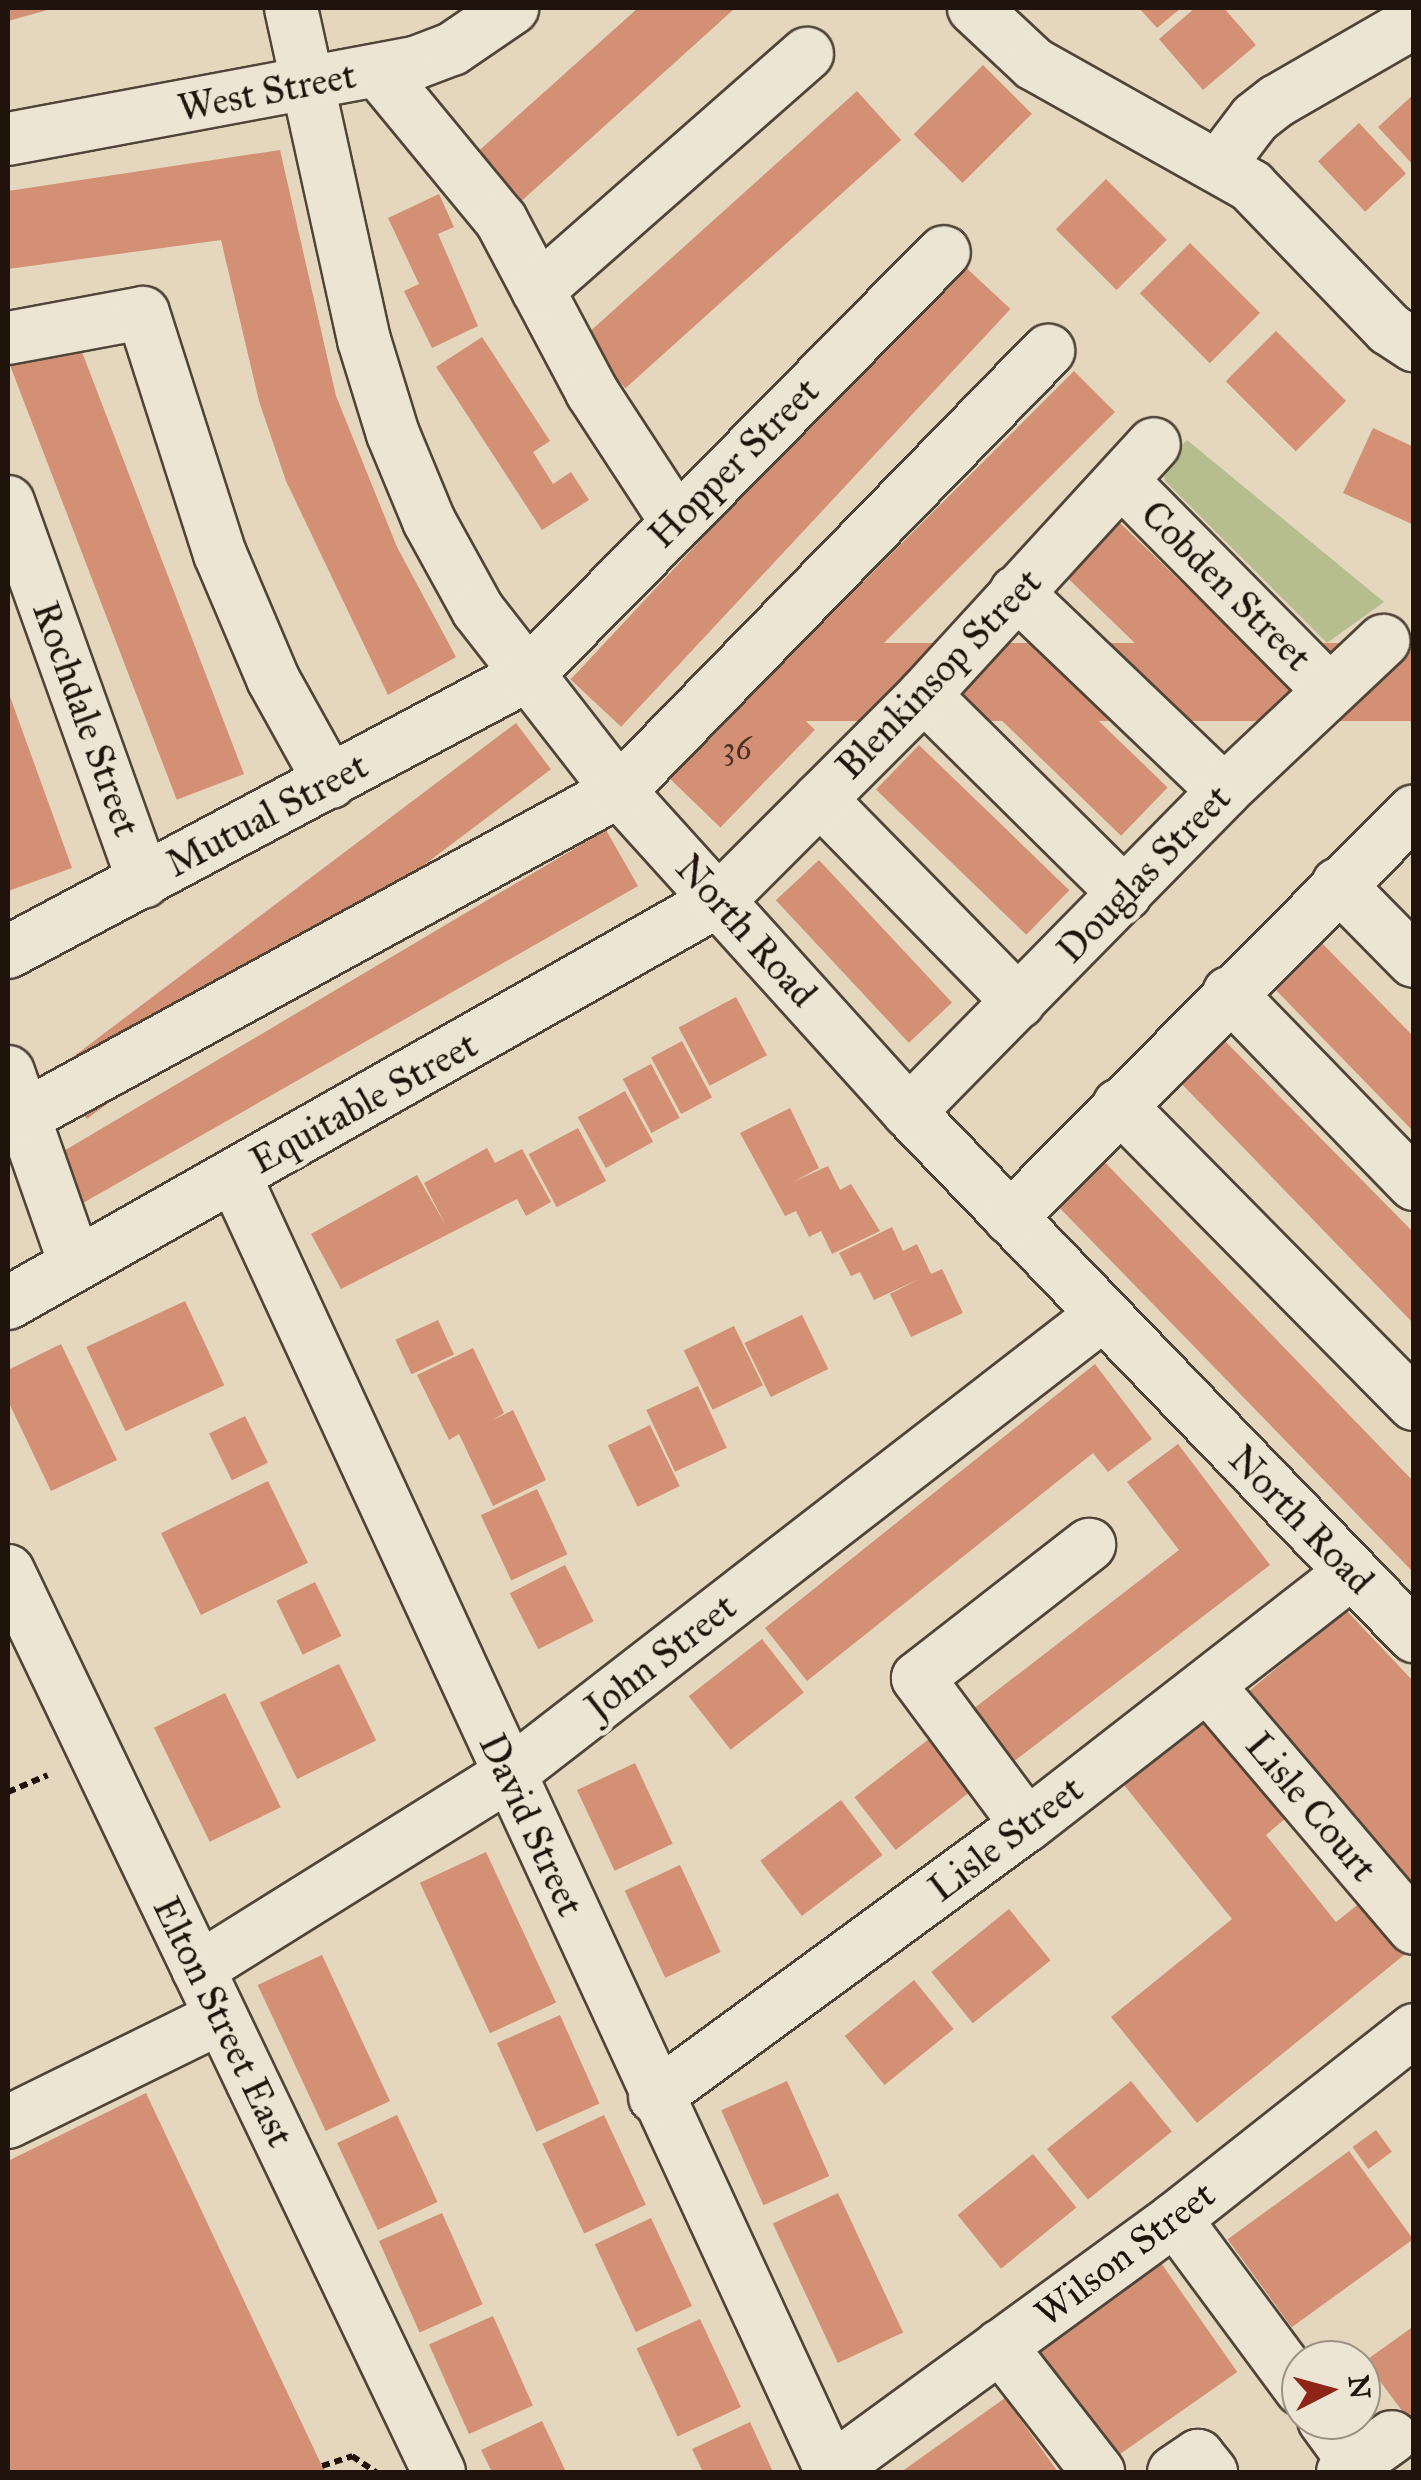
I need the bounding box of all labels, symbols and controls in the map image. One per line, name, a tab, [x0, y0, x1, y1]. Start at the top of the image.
street label: West Street	[174, 52, 360, 132]
street label: Hopper Street	[639, 368, 829, 558]
street label: Cobden Street	[1131, 491, 1321, 681]
street label: Blenkinsop Street	[827, 559, 1051, 789]
street label: Rochdale Street	[22, 595, 150, 843]
house number: 36	[722, 730, 752, 768]
street label: Mutual Street	[158, 743, 376, 887]
street label: Douglas Street	[1048, 775, 1240, 973]
street label: North Road	[666, 846, 826, 1016]
street label: Equitable Street	[243, 1022, 485, 1184]
street label: North Road	[1219, 1436, 1383, 1604]
street label: John Street	[577, 1584, 745, 1730]
street label: Lisle Court	[1236, 1723, 1386, 1891]
street label: David Street	[469, 1727, 593, 1923]
street label: Lisle Street	[920, 1766, 1092, 1912]
street label: Elton Street East	[143, 1890, 303, 2154]
street label: Wilson Street	[1026, 2172, 1224, 2336]
north arrow	[1281, 2340, 1381, 2440]
text: N	[1341, 2373, 1378, 2401]

